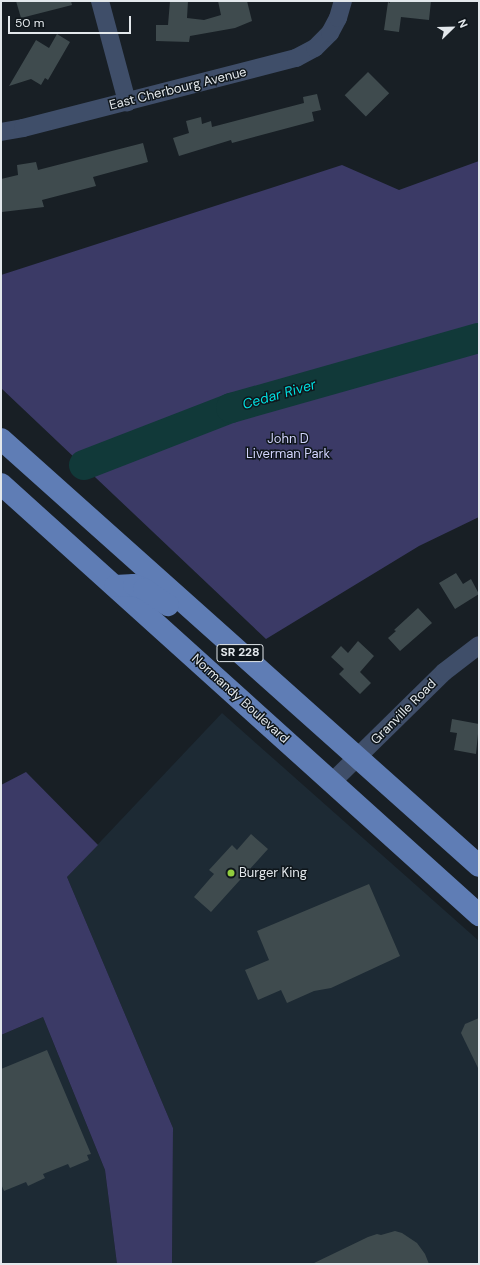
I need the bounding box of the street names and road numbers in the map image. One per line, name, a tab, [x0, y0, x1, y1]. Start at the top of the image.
street label: East Cherbourg Avenue	[108, 64, 248, 114]
road number: SR 228	[216, 643, 264, 663]
street label: Normandy Boulevard	[188, 651, 292, 747]
street label: Granville Road	[368, 676, 440, 748]

